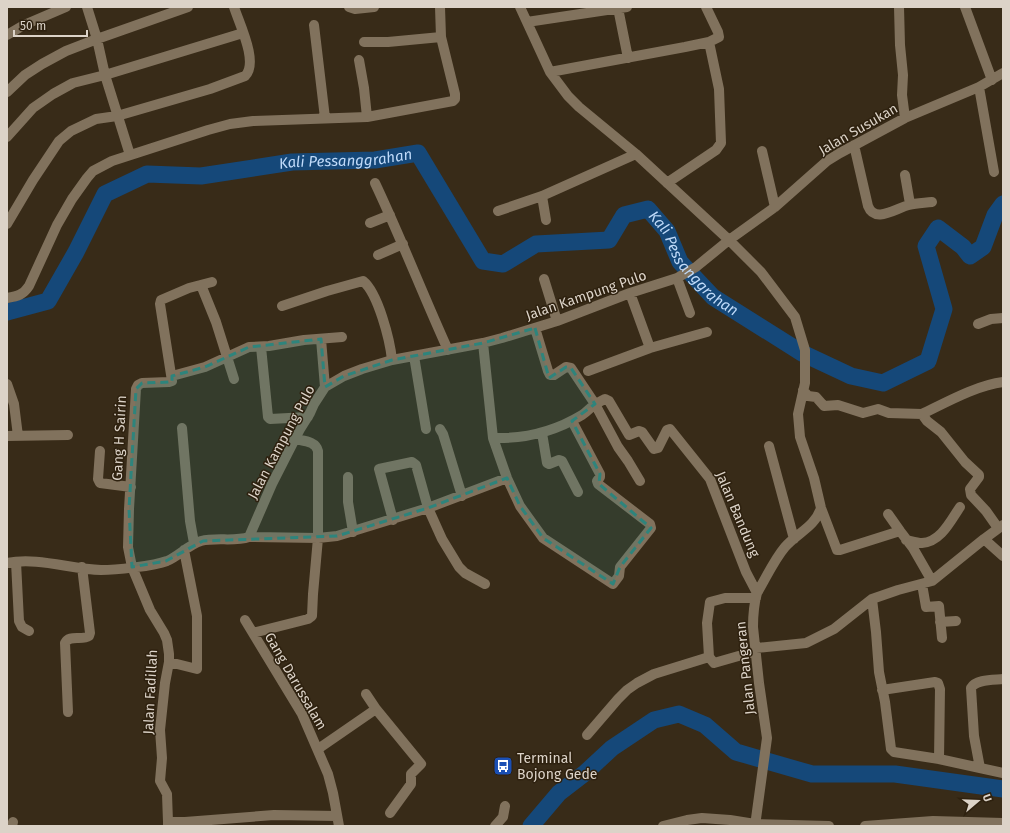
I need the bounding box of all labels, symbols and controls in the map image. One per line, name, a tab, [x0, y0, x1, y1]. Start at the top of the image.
scale bar	[14, 12, 87, 38]
text: 50 m	[20, 19, 46, 33]
street label: Jalan Susukan	[816, 100, 901, 159]
water label: Kali Pessanggrahan	[278, 145, 413, 173]
water label: Kali Pessanggrahan	[645, 207, 742, 320]
street label: Jalan Kampung Pulo	[523, 267, 649, 324]
street label: Jalan Kampung Pulo	[244, 382, 319, 502]
street label: Gang H Sairin	[109, 395, 130, 481]
street label: Jalan Bandung	[712, 469, 764, 560]
street label: Jalan Pangeran	[732, 620, 759, 716]
street label: Gang Darussalam	[261, 630, 330, 733]
street label: Jalan Fadillah	[140, 649, 161, 735]
place label: Terminal Bojong Gede	[517, 750, 597, 783]
bus stop icon: Terminal Bojong Gede	[492, 755, 514, 777]
north arrow	[958, 781, 998, 821]
text: U	[980, 792, 994, 803]

